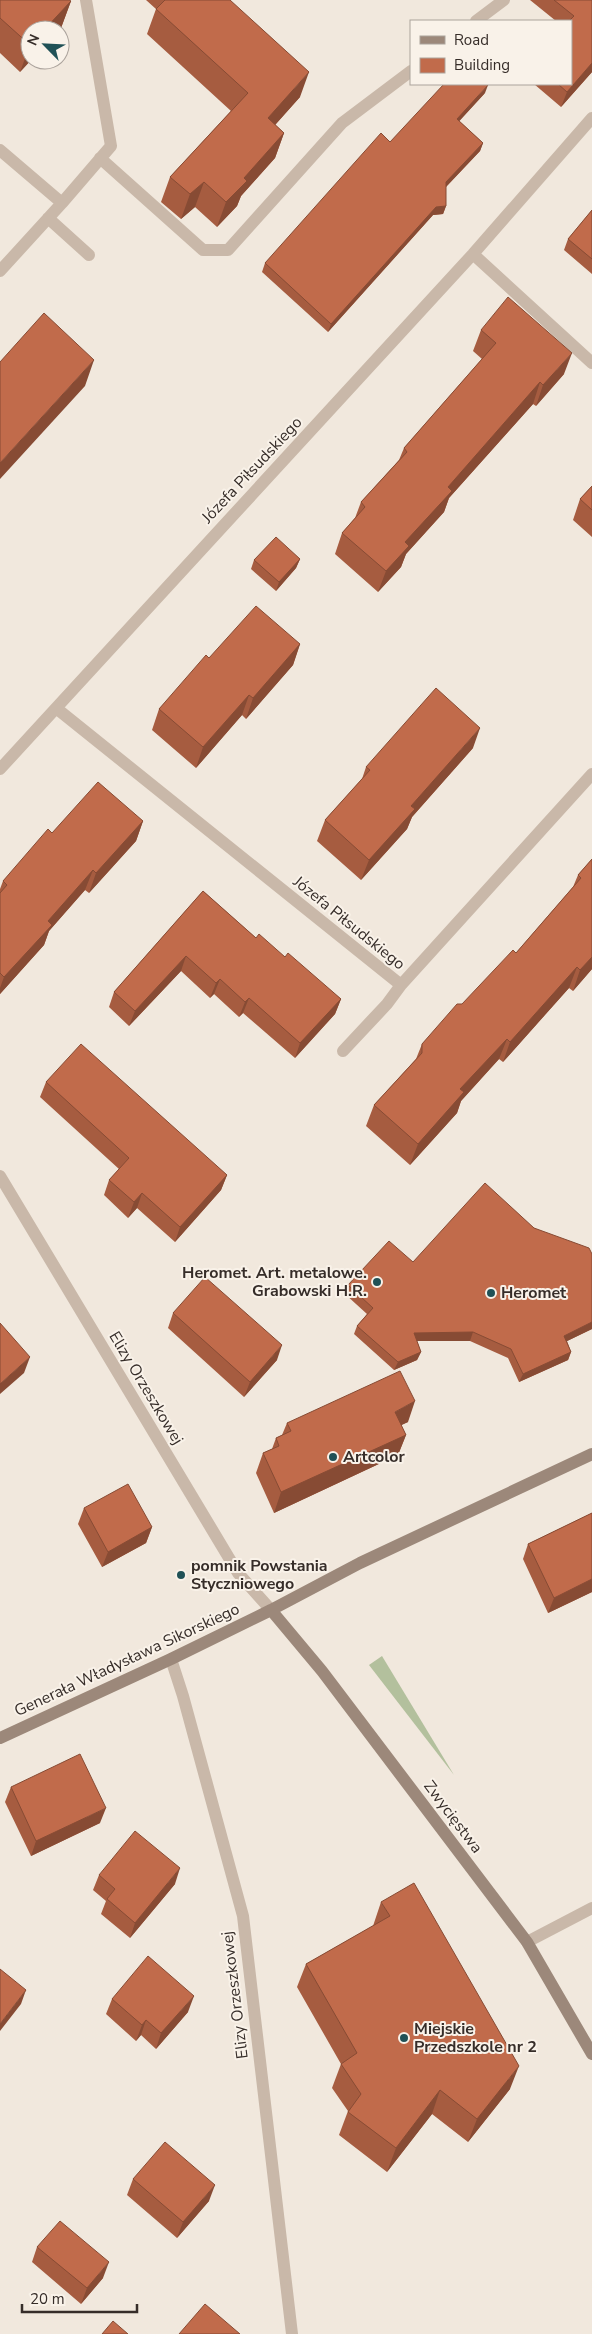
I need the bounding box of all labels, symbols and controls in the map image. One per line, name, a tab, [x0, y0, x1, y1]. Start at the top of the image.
north arrow	[20, 20, 70, 70]
legend	[410, 20, 572, 85]
text: Road	[454, 30, 489, 50]
text: N	[23, 31, 44, 49]
text: Building	[454, 55, 510, 75]
street label: Józefa Piłsudskiego	[196, 412, 307, 529]
street label: Józefa Piłsudskiego	[288, 870, 410, 975]
place label: Heromet. Art. metalowe. Grabowski H.R.	[182, 1262, 367, 1302]
marker: Heromet. Art. metalowe. Grabowski H.R.	[371, 1276, 383, 1288]
place label: Heromet	[501, 1282, 567, 1304]
marker: Heromet	[485, 1287, 497, 1299]
street label: Elizy Orzeszkowej	[103, 1327, 189, 1449]
place label: Artcolor	[343, 1446, 406, 1468]
marker: Artcolor	[327, 1451, 339, 1463]
place label: pomnik Powstania Styczniowego	[191, 1555, 328, 1595]
marker: pomnik Powstania Styczniowego	[175, 1569, 187, 1581]
street label: Generała Władysława Sikorskiego	[11, 1598, 243, 1722]
street label: Zwycięstwa	[418, 1776, 488, 1858]
street label: Elizy Orzeszkowej	[216, 1930, 254, 2060]
place label: Miejskie Przedszkole nr 2	[414, 2018, 537, 2058]
marker: Miejskie Przedszkole nr 2	[398, 2032, 410, 2044]
scale bar	[22, 2282, 138, 2314]
text: 20 m	[30, 2289, 65, 2309]

